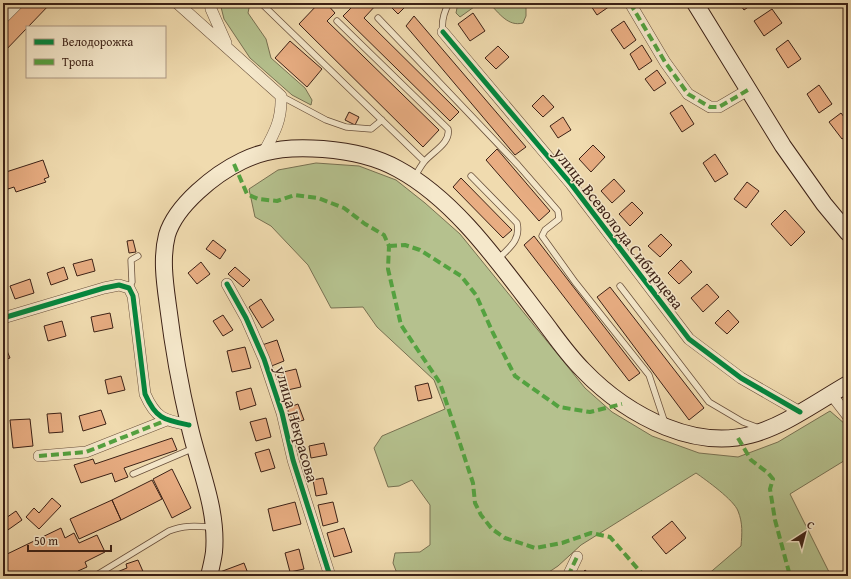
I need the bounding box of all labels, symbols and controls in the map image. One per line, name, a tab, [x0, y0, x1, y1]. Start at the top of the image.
legend	[26, 26, 166, 78]
text: Велодорожка	[62, 33, 133, 50]
text: Тропа	[62, 53, 94, 70]
street label: улица Всеволода Сибирцева	[547, 141, 690, 314]
street label: улица Некрасова	[269, 362, 325, 485]
north arrow	[785, 513, 825, 553]
text: С	[804, 517, 818, 533]
scale bar	[28, 527, 111, 553]
text: 50 m	[34, 532, 58, 549]

